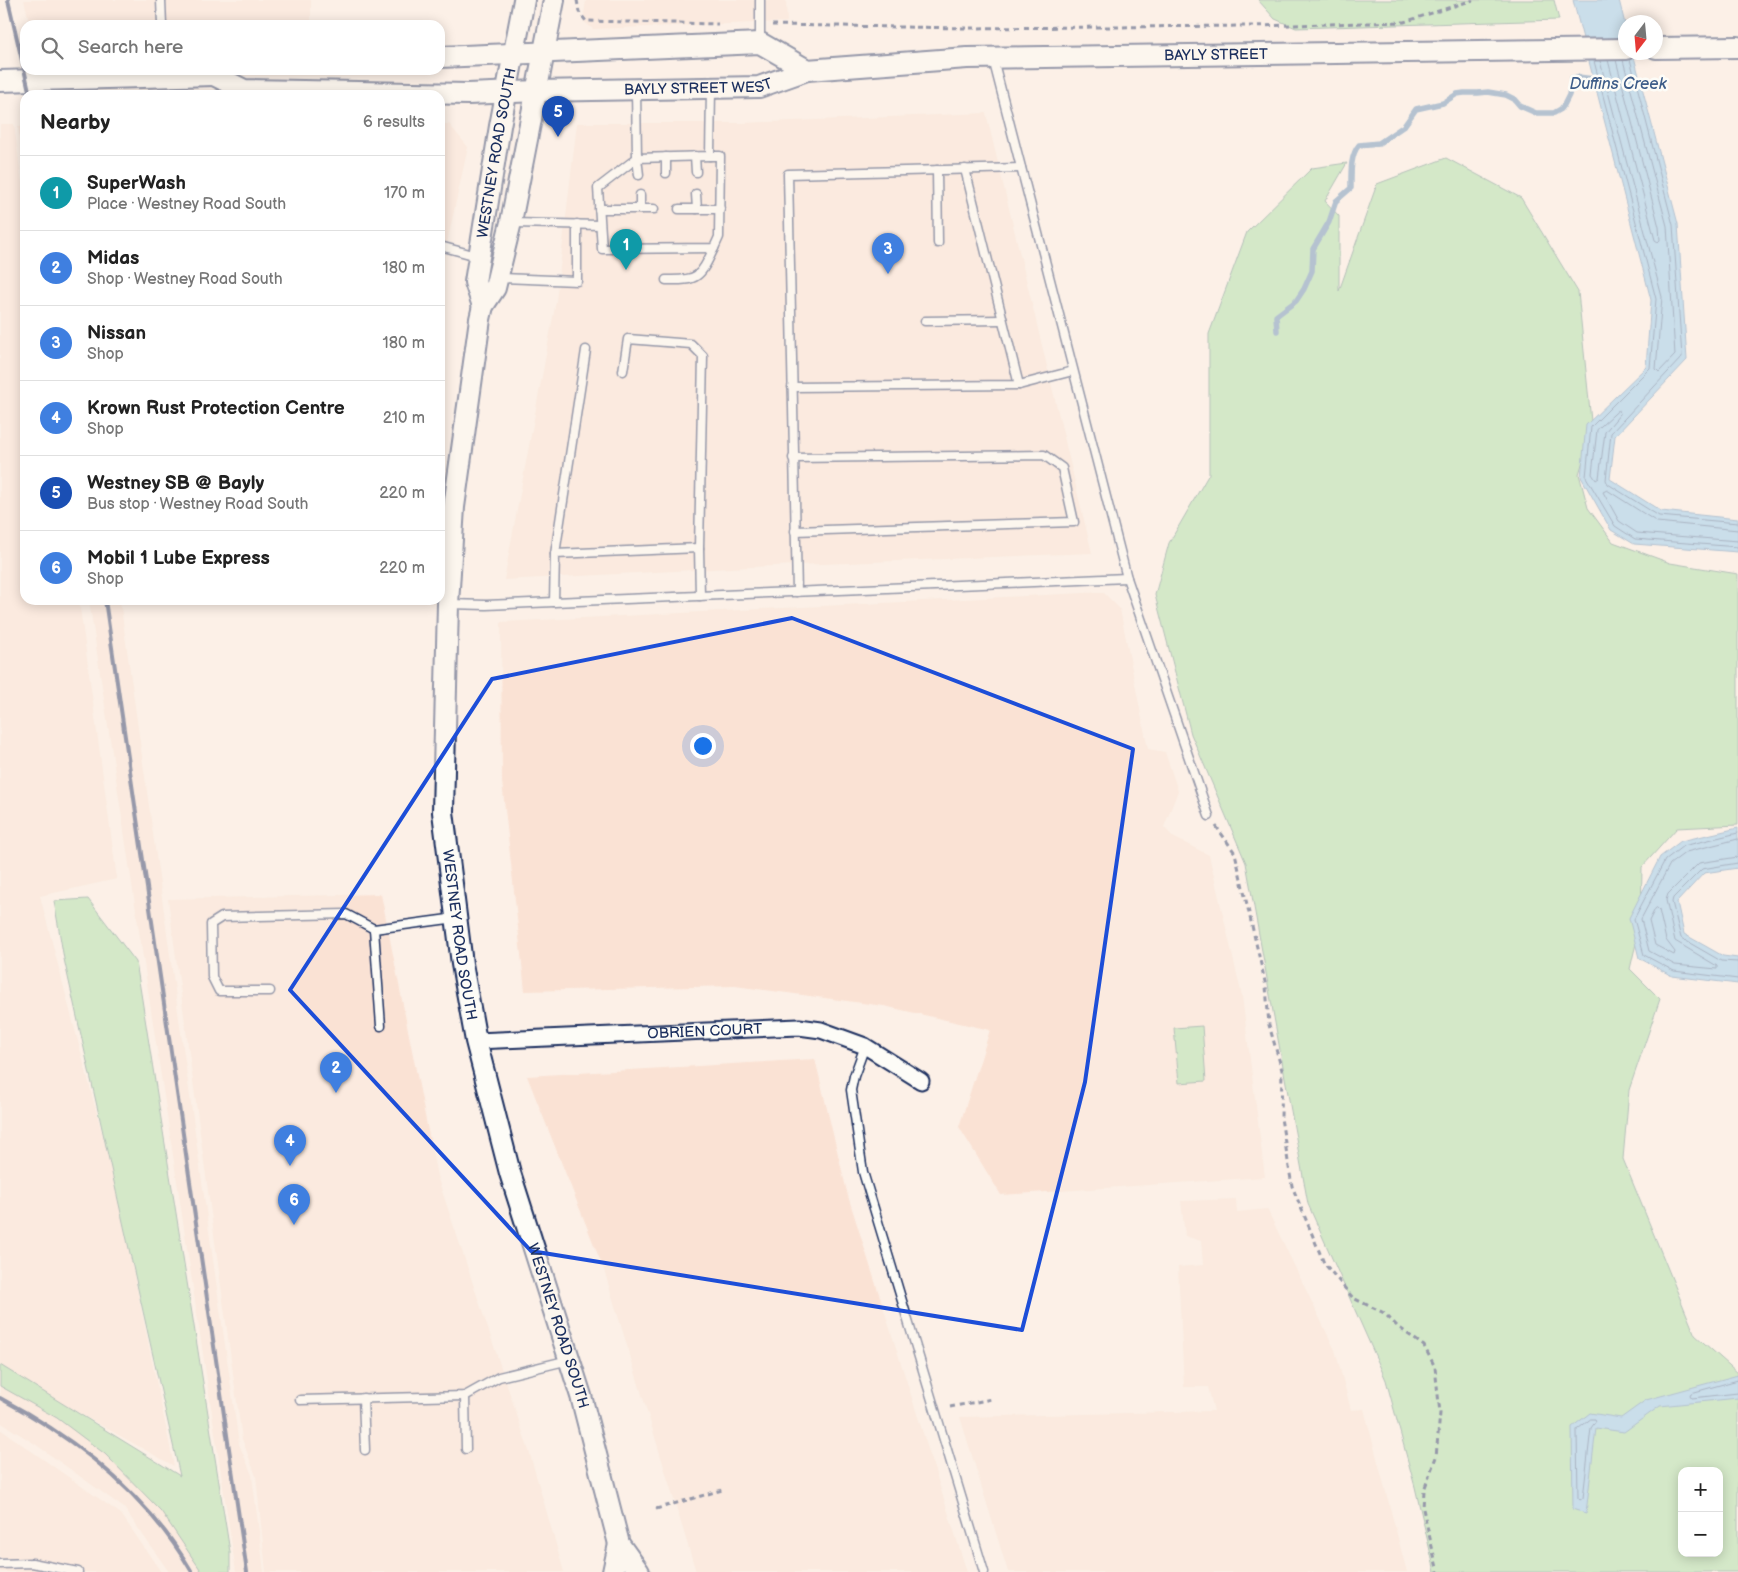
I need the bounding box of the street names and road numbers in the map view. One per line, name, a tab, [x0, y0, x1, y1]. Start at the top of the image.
street label: BAYLY STREET	[1164, 45, 1268, 65]
street label: WESTNEY ROAD SOUTH	[473, 66, 521, 240]
street label: BAYLY STREET WEST	[624, 74, 775, 99]
street label: WESTNEY ROAD SOUTH	[438, 848, 481, 1022]
street label: OBRIEN COURT	[647, 1020, 763, 1044]
street label: WESTNEY ROAD SOUTH	[523, 1241, 593, 1410]

